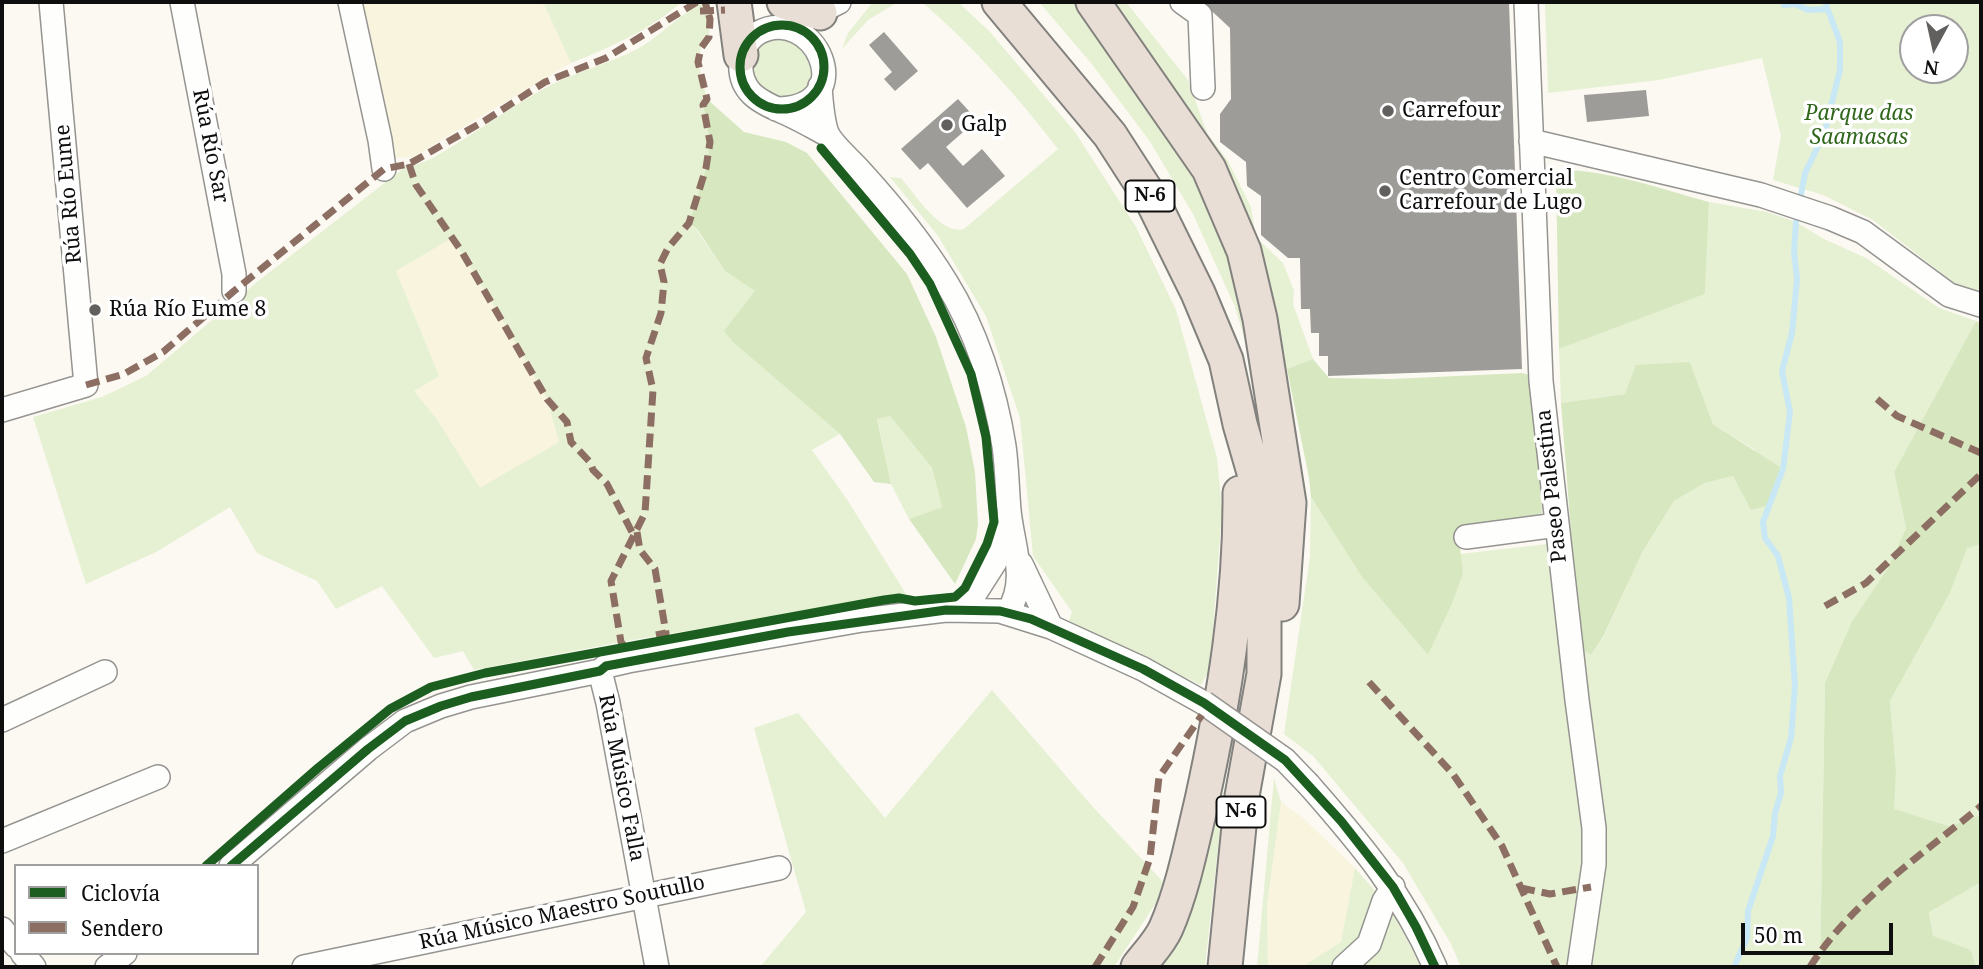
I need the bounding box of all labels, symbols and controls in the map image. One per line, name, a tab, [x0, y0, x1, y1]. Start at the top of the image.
north arrow	[1899, 14, 1969, 84]
text: N	[1922, 54, 1941, 82]
street label: Rúa Río Sar	[187, 87, 233, 205]
place label: Carrefour	[1402, 98, 1501, 124]
park label: Parque das Saamasas	[1805, 101, 1913, 151]
marker: Carrefour	[1380, 103, 1396, 119]
place label: Galp	[961, 112, 1007, 138]
marker: Galp	[939, 117, 955, 133]
street label: Rúa Río Eume	[50, 123, 88, 265]
place label: Centro Comercial Carrefour de Lugo	[1399, 166, 1583, 216]
road number: N-6	[1126, 180, 1174, 212]
marker: Centro Comercial Carrefour de Lugo	[1377, 183, 1393, 199]
place label: Rúa Río Eume 8	[109, 297, 266, 323]
marker: Rúa Río Eume 8	[87, 302, 103, 318]
street label: Paseo Palestina	[1531, 408, 1573, 564]
street label: Rúa Músico Falla	[592, 692, 650, 864]
road number: N-6	[1216, 796, 1266, 828]
legend	[14, 864, 259, 955]
street label: Rúa Músico Maestro Soutullo	[417, 870, 707, 956]
text: Ciclovía	[81, 879, 160, 907]
scale bar	[1745, 909, 1897, 953]
text: Sendero	[81, 914, 163, 942]
text: 50 m	[1754, 921, 1803, 949]

